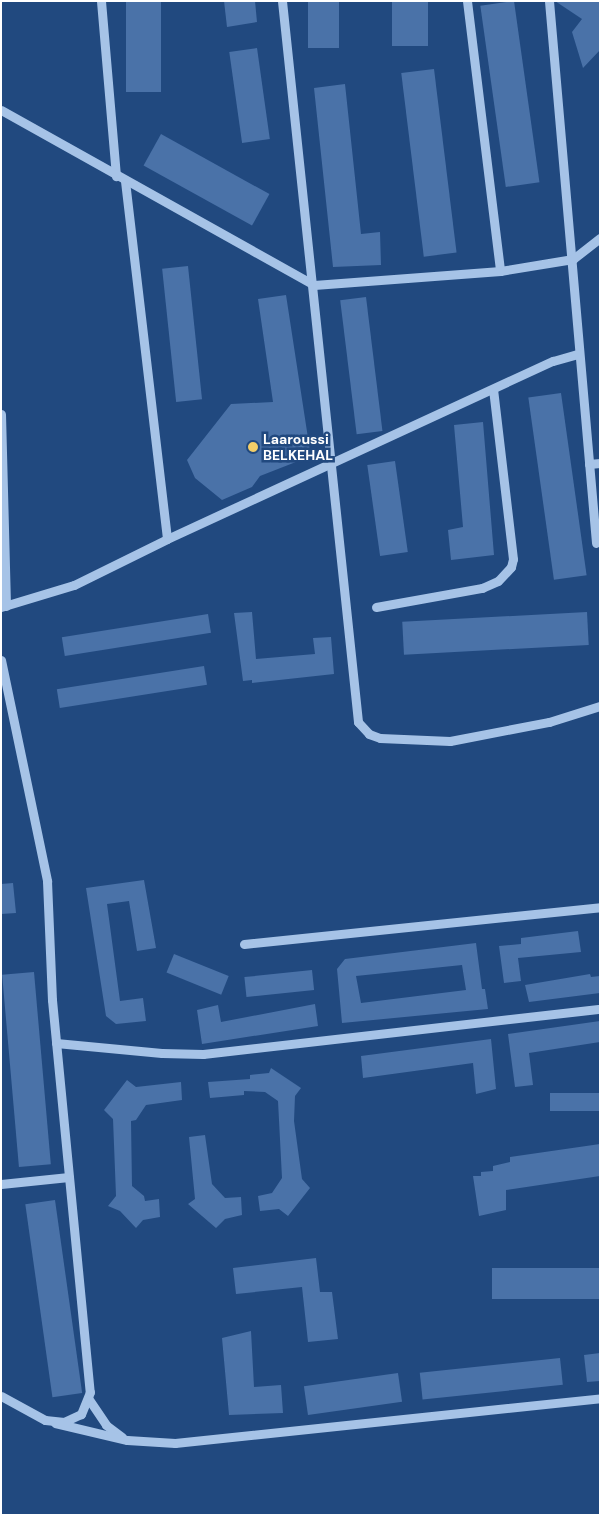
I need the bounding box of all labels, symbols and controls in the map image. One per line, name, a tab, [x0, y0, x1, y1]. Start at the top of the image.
place label: Laaroussi BELKEHAL	[263, 431, 333, 464]
marker: Laaroussi BELKEHAL	[247, 441, 259, 453]

